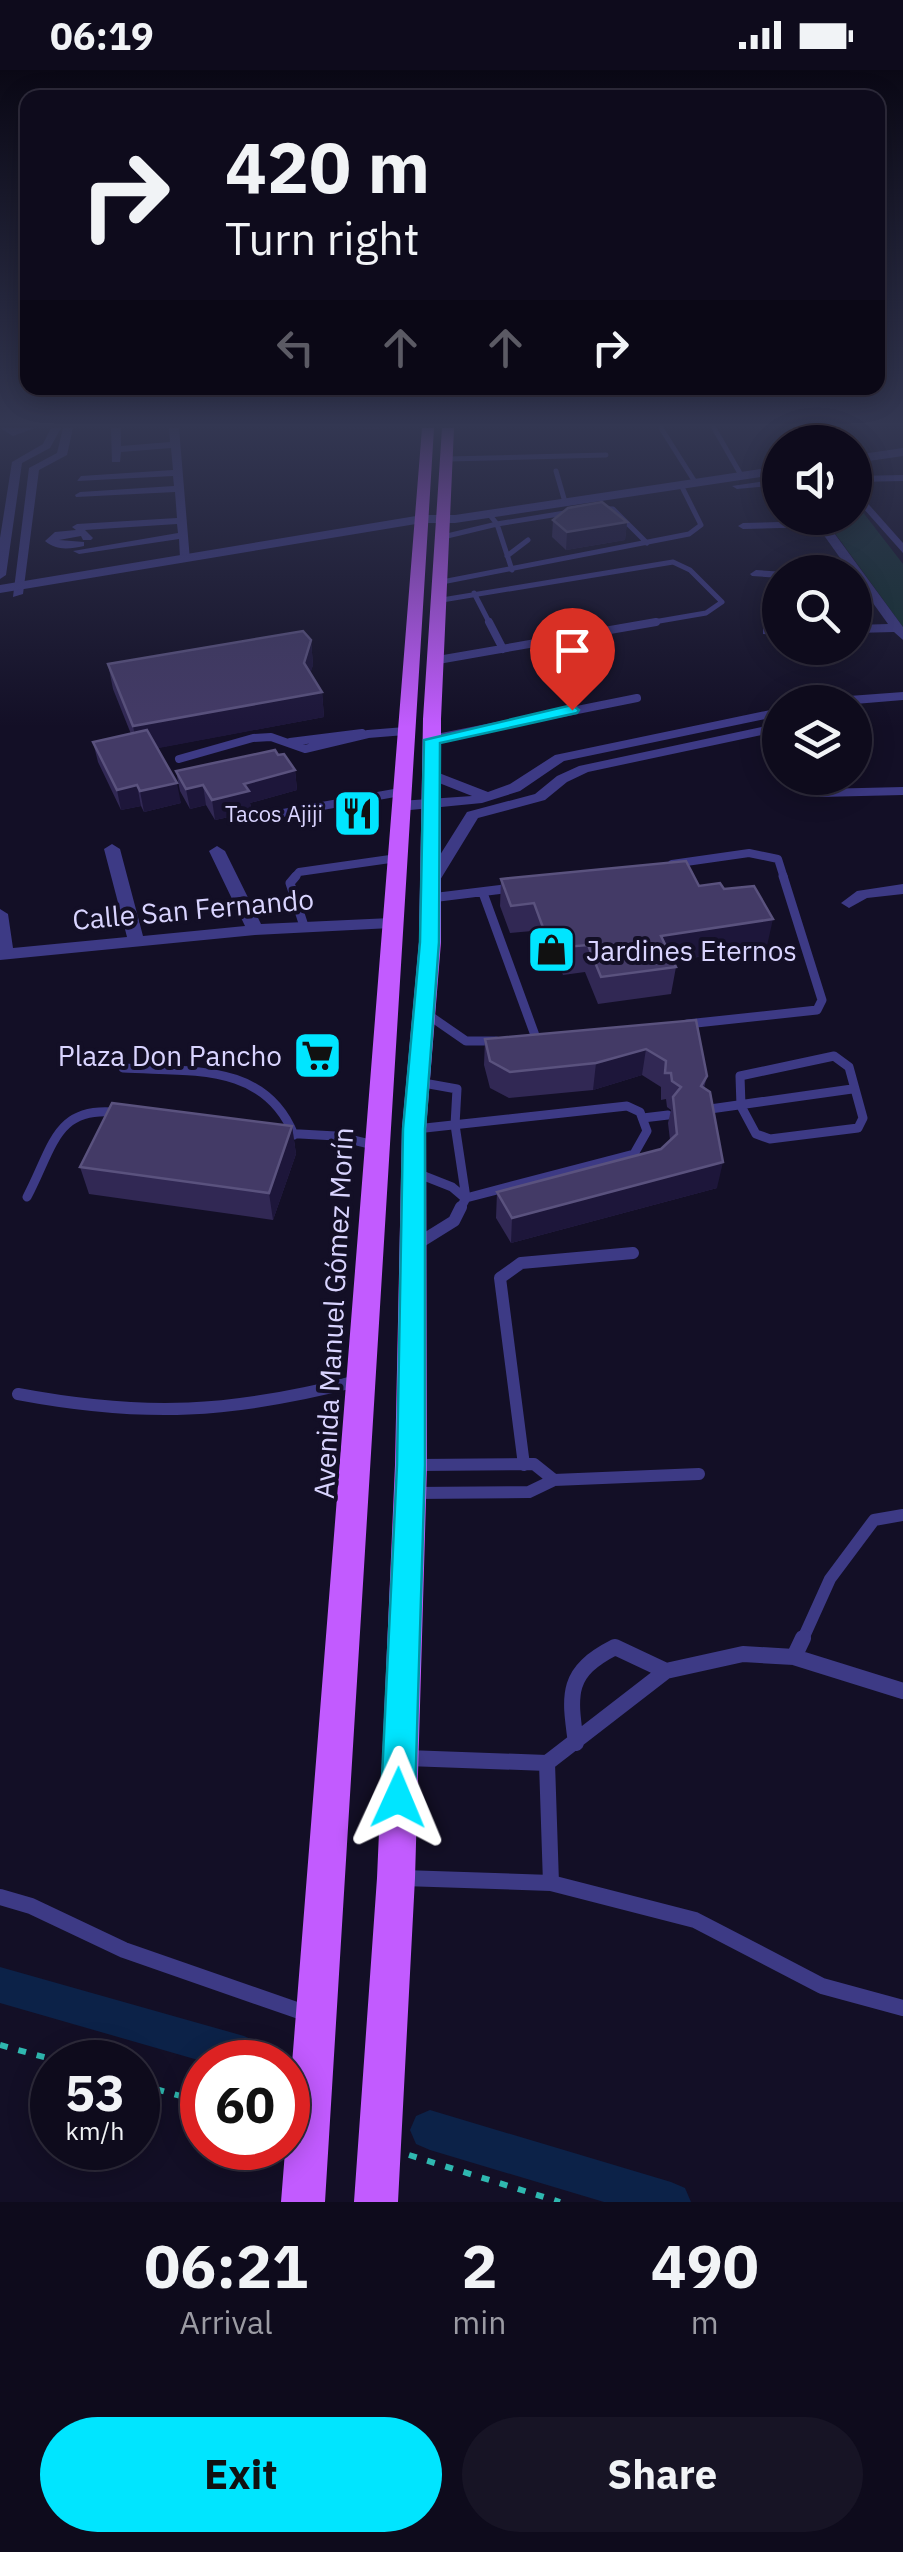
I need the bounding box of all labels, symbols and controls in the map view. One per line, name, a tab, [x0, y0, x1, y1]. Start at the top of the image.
text: 06:19	[50, 11, 154, 60]
text: 420 m	[225, 121, 430, 212]
icon: right	[60, 130, 190, 260]
text: Turn right	[225, 209, 420, 267]
icon: left	[268, 320, 323, 375]
icon: ahead	[373, 320, 428, 375]
icon: ahead	[478, 320, 533, 375]
icon: right	[583, 320, 638, 375]
map controls	[762, 425, 872, 795]
button: sound	[762, 425, 872, 535]
button: search	[762, 555, 872, 665]
pin	[530, 608, 615, 711]
icon: arrive	[545, 623, 600, 678]
button: layers	[762, 685, 872, 795]
restaurant icon: Tacos Ajiji	[332, 787, 384, 839]
place label: Tacos Ajiji	[225, 799, 323, 828]
street label: Calle San Fernando	[71, 880, 315, 938]
shop icon: Jardines Eternos	[525, 924, 577, 976]
place label: Jardines Eternos	[586, 932, 797, 969]
supermarket icon: Plaza Don Pancho	[291, 1029, 343, 1081]
place label: Plaza Don Pancho	[58, 1037, 282, 1074]
street label: Avenida Manuel Gómez Morín	[305, 1126, 361, 1500]
position arrow	[346, 1746, 450, 1850]
speed limit sign: 60	[180, 2040, 310, 2170]
text: 53	[65, 2060, 125, 2125]
text: km/h	[66, 2114, 124, 2147]
text: 06:21	[144, 2226, 308, 2305]
text: 2	[461, 2226, 497, 2305]
text: 490	[651, 2226, 759, 2305]
text: Arrival	[180, 2301, 273, 2343]
text: min	[452, 2301, 506, 2343]
text: m	[691, 2301, 719, 2343]
button: Exit	[40, 2417, 442, 2532]
button: Share	[462, 2417, 863, 2532]

